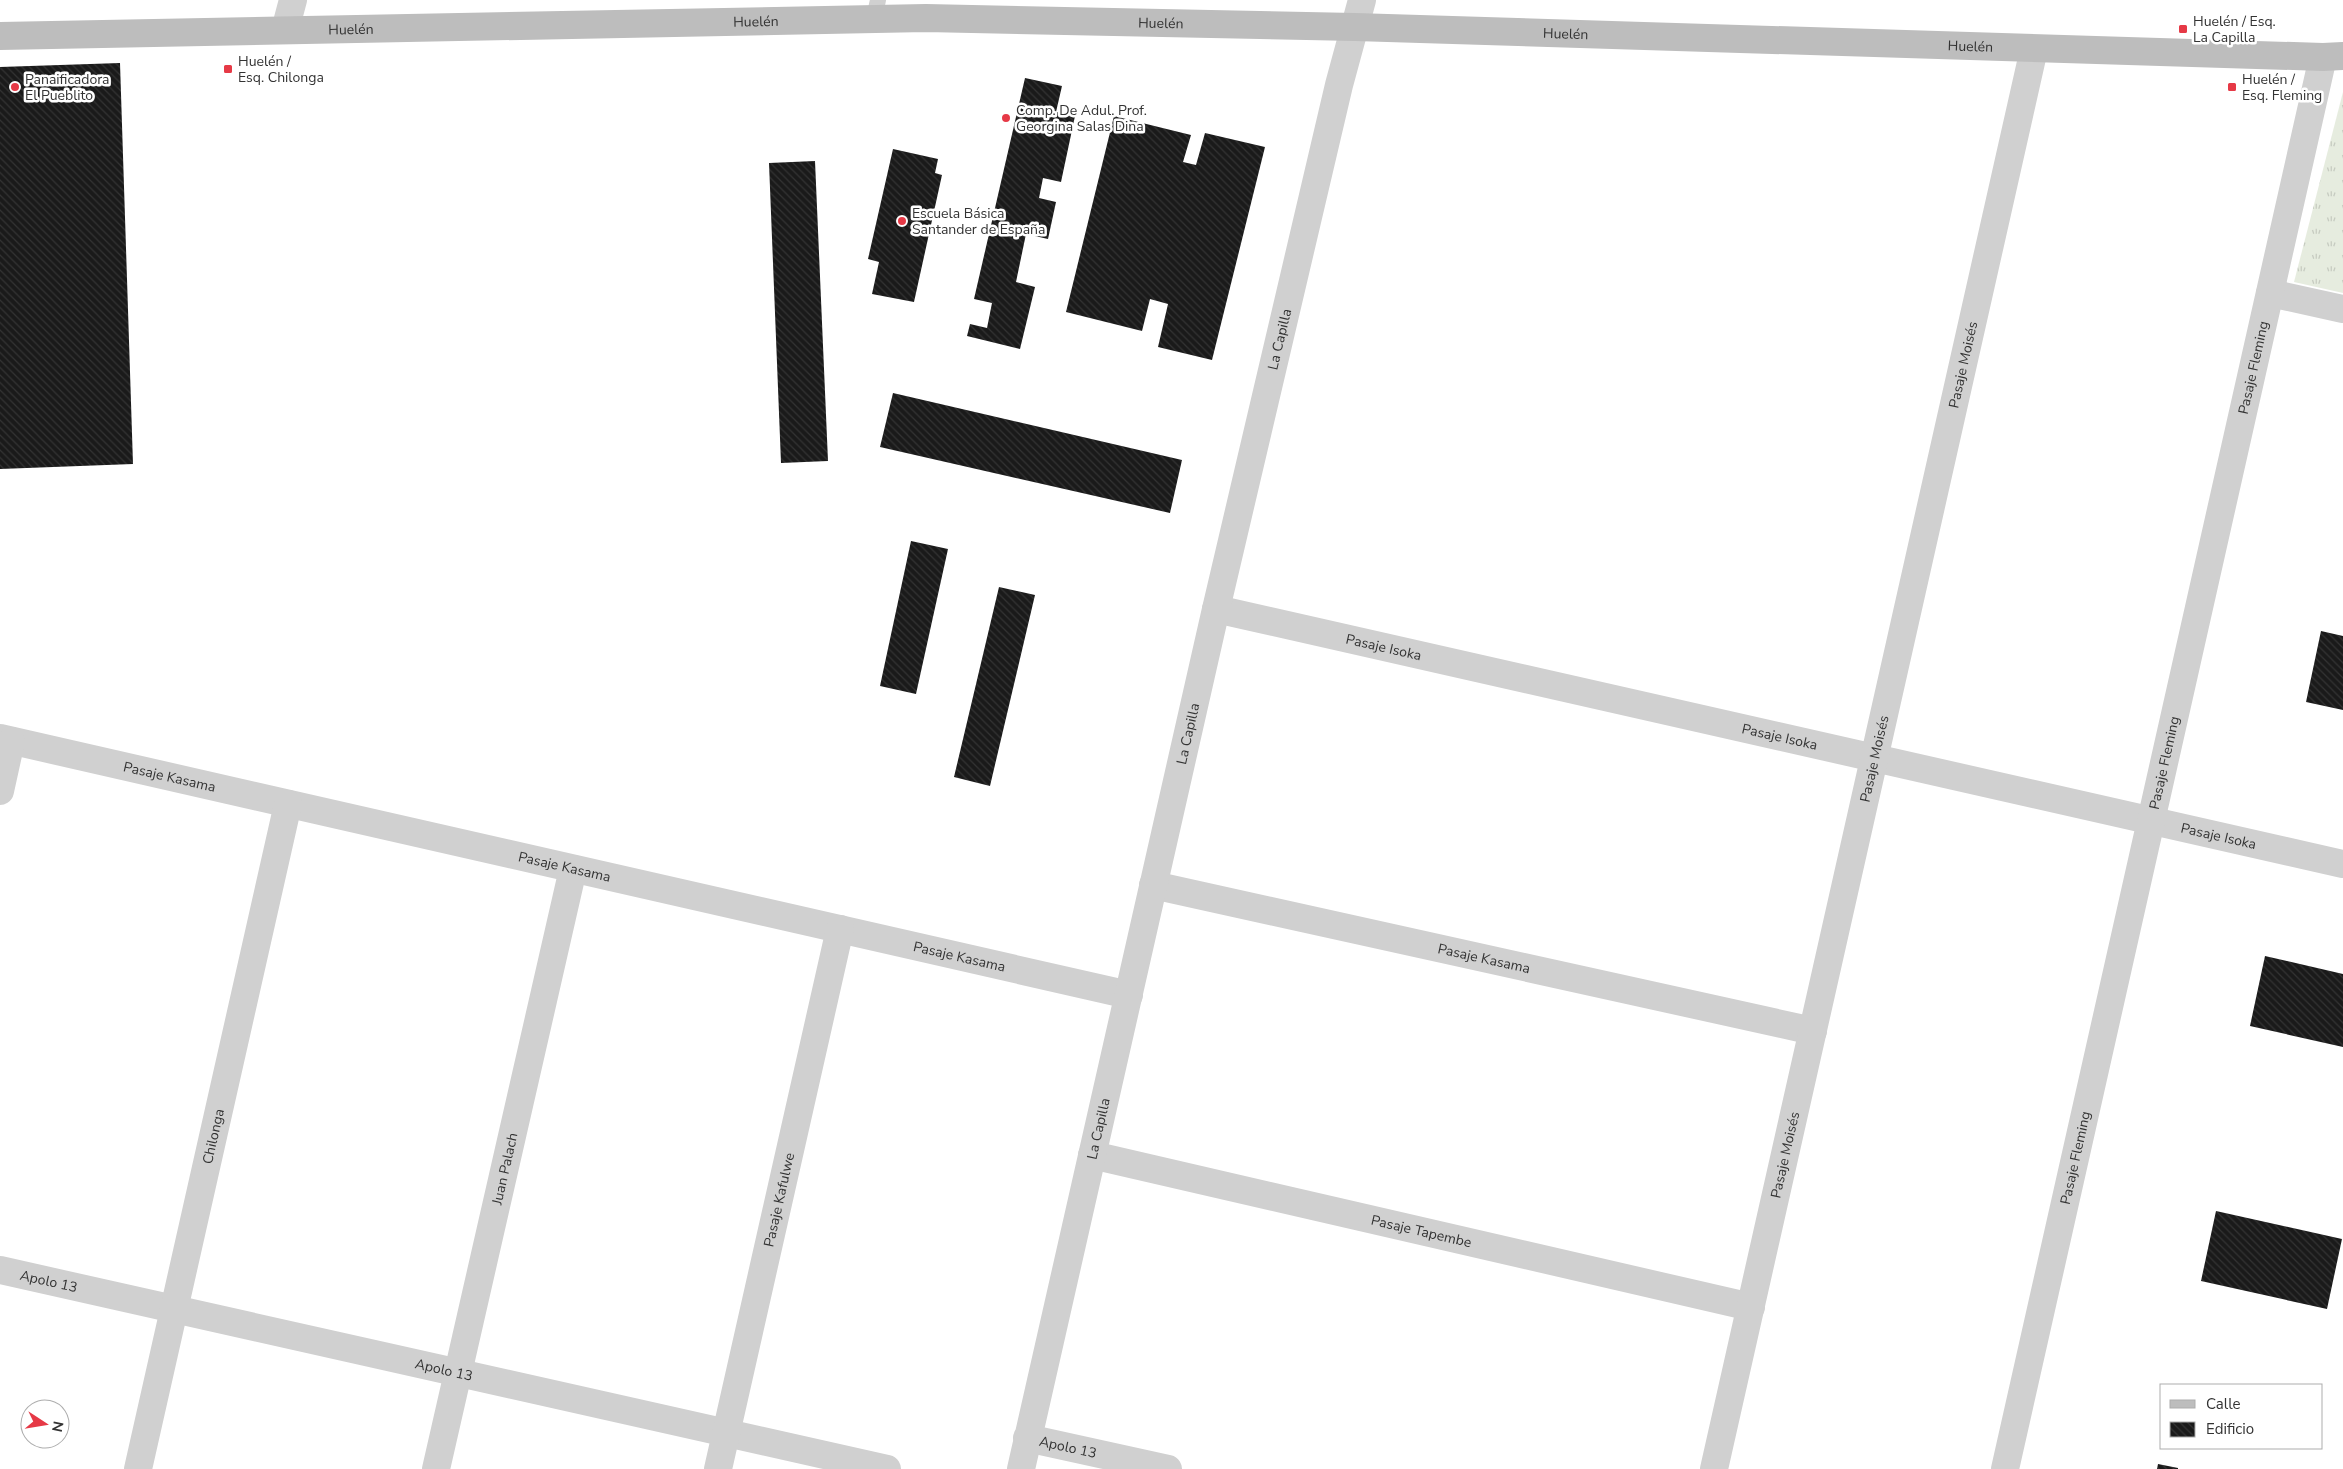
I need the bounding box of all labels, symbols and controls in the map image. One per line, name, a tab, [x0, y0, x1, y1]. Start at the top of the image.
street label: Huelén	[733, 12, 779, 32]
place label: Huelén / Esq. La Capilla	[2193, 12, 2276, 47]
street label: Huelén	[1138, 13, 1184, 33]
street label: Huelén	[328, 20, 374, 40]
marker: Huelén / Esq. La Capilla	[2177, 23, 2189, 35]
street label: Huelén	[1543, 24, 1589, 44]
street label: Huelén	[1947, 36, 1993, 57]
place label: Huelén / Esq. Chilonga	[238, 52, 324, 87]
marker: Huelén / Esq. Chilonga	[222, 63, 234, 75]
place label: Panaificadora El Pueblito	[25, 70, 110, 105]
place label: Huelén / Esq. Fleming	[2242, 70, 2322, 105]
marker: Panaificadora El Pueblito	[9, 81, 21, 93]
marker: Huelén / Esq. Fleming	[2226, 81, 2238, 93]
place label: Comp. De Adul. Prof. Georgina Salas Dina	[1016, 101, 1147, 136]
marker: Comp. De Adul. Prof. Georgina Salas Dina	[1000, 112, 1012, 124]
place label: Escuela Básica Santander de España	[912, 204, 1045, 239]
marker: Escuela Básica Santander de España	[896, 215, 908, 227]
street label: La Capilla	[1263, 307, 1296, 372]
street label: Pasaje Moisés	[1944, 319, 1982, 410]
street label: Pasaje Fleming	[2234, 319, 2273, 416]
street label: Pasaje Isoka	[1344, 630, 1423, 665]
street label: La Capilla	[1172, 701, 1204, 766]
street label: Pasaje Moisés	[1856, 713, 1894, 804]
street label: Pasaje Fleming	[2145, 714, 2184, 811]
street label: Pasaje Isoka	[1740, 719, 1819, 755]
street label: Pasaje Kasama	[122, 757, 218, 797]
street label: Pasaje Isoka	[2179, 819, 2258, 854]
street label: Pasaje Kasama	[516, 847, 612, 887]
street label: Pasaje Kasama	[911, 937, 1007, 977]
street label: Pasaje Kasama	[1436, 939, 1532, 978]
street label: La Capilla	[1082, 1096, 1115, 1161]
street label: Chilonga	[198, 1107, 229, 1166]
street label: Pasaje Fleming	[2056, 1109, 2095, 1206]
street label: Pasaje Moisés	[1766, 1110, 1804, 1200]
street label: Juan Palach	[487, 1131, 522, 1208]
street label: Pasaje Kafulwe	[759, 1151, 799, 1249]
street label: Pasaje Tapembe	[1369, 1211, 1473, 1252]
street label: Apolo 13	[18, 1266, 79, 1297]
street label: Apolo 13	[413, 1354, 474, 1386]
legend	[2160, 1384, 2323, 1449]
text: Calle	[2206, 1394, 2241, 1414]
north arrow	[20, 1399, 70, 1449]
text: N	[47, 1419, 68, 1434]
text: Edificio	[2206, 1419, 2254, 1439]
street label: Apolo 13	[1037, 1432, 1099, 1463]

